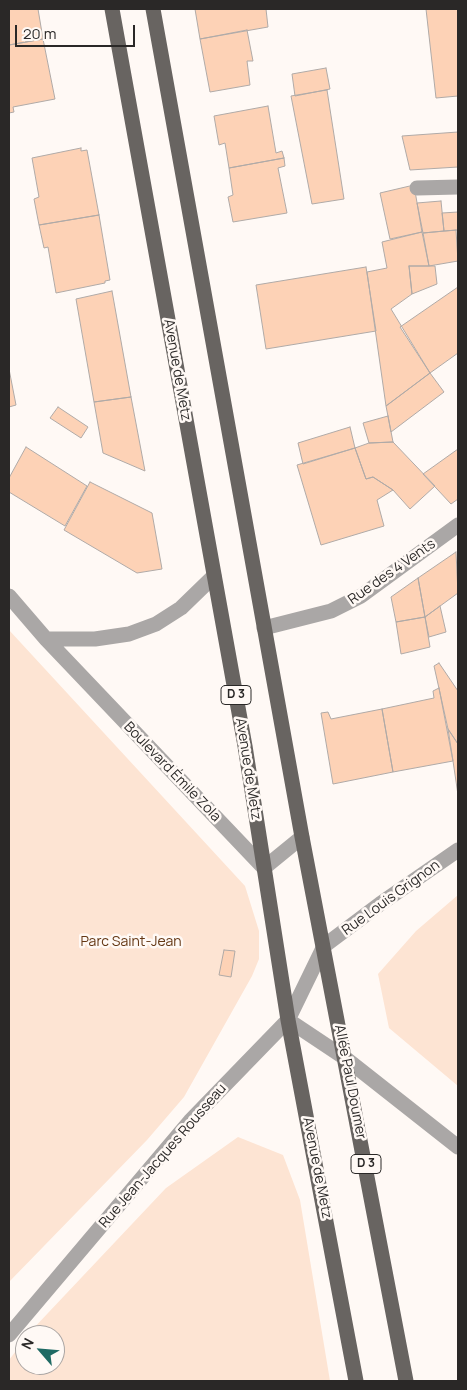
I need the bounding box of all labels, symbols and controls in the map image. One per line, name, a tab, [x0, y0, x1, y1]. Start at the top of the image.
scale bar	[18, 15, 138, 47]
text: 20 m	[23, 23, 56, 44]
street label: Avenue de Metz	[160, 318, 194, 422]
street label: Rue des 4 Vents	[345, 536, 439, 608]
road number: D 3	[221, 686, 251, 704]
street label: Avenue de Metz	[232, 717, 264, 821]
street label: Boulevard Émile Zola	[120, 719, 224, 825]
street label: Rue Louis Grignon	[339, 857, 443, 939]
park label: Parc Saint-Jean	[80, 934, 182, 950]
street label: Allée Paul Doumer	[331, 1024, 369, 1140]
street label: Rue Jean-Jacques Rousseau	[96, 1081, 230, 1231]
street label: Avenue de Metz	[299, 1116, 335, 1220]
road number: D 3	[351, 1154, 381, 1174]
north arrow	[15, 1325, 65, 1375]
text: N	[16, 1335, 38, 1352]

